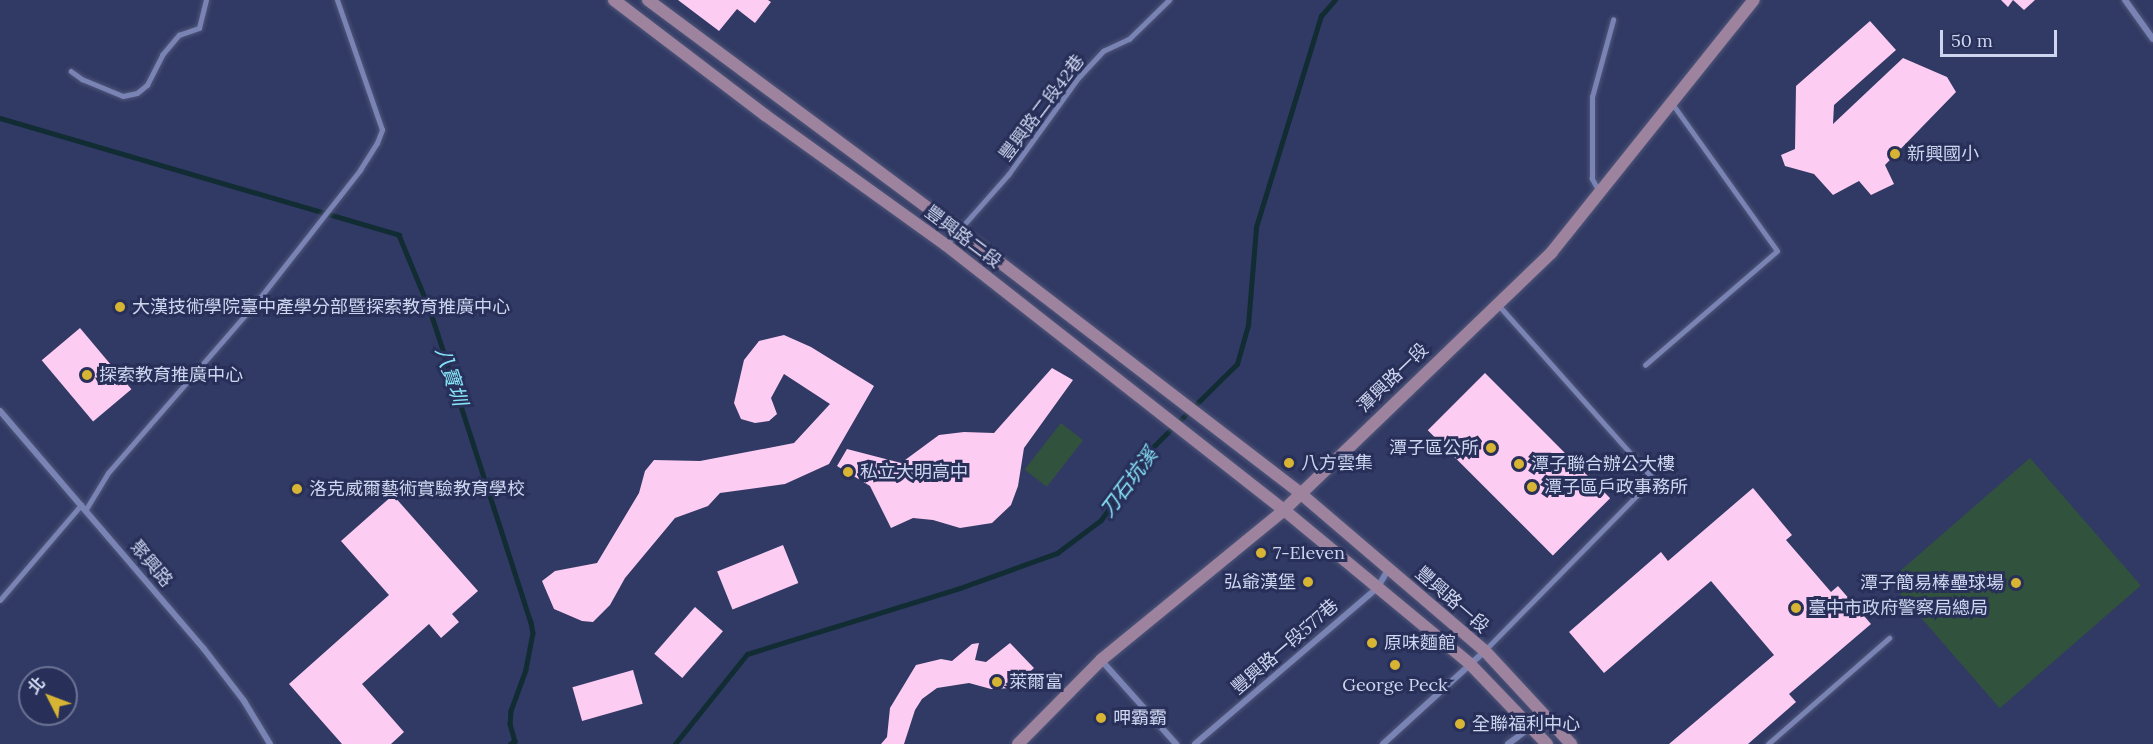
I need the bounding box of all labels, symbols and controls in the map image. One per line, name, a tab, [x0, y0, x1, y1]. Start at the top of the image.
scale bar	[1943, 18, 2060, 56]
text: 50 m	[1951, 29, 1993, 52]
street label: 豐興路二段42巷	[995, 51, 1089, 165]
place label: 新興國小	[1907, 143, 1979, 165]
marker: 新興國小	[1888, 147, 1902, 161]
street label: 豐興路二段	[921, 201, 1005, 273]
place label: 大漢技術學院臺中產學分部暨探索教育推廣中心	[132, 296, 510, 318]
marker: 大漢技術學院臺中產學分部暨探索教育推廣中心	[113, 300, 127, 314]
street label: 潭興路一段	[1353, 339, 1433, 417]
water label: 八寶圳	[431, 344, 473, 408]
place label: 探索教育推廣中心	[99, 364, 243, 386]
marker: 探索教育推廣中心	[80, 368, 94, 382]
place label: 潭子區公所	[1389, 437, 1479, 459]
marker: 潭子區公所	[1484, 441, 1498, 455]
water label: 刀石坑溪	[1094, 443, 1162, 521]
place label: 八方雲集	[1301, 452, 1373, 474]
place label: 潭子聯合辦公大樓	[1531, 453, 1675, 475]
marker: 八方雲集	[1282, 456, 1296, 470]
marker: 潭子聯合辦公大樓	[1512, 457, 1526, 471]
place label: 私立大明高中	[860, 461, 968, 483]
marker: 私立大明高中	[841, 465, 855, 479]
place label: 潭子區戶政事務所	[1544, 476, 1688, 498]
place label: 洛克威爾藝術實驗教育學校	[309, 478, 525, 500]
marker: 潭子區戶政事務所	[1525, 480, 1539, 494]
marker: 洛克威爾藝術實驗教育學校	[290, 482, 304, 496]
street label: 聚興路	[125, 537, 177, 591]
place label: 7-Eleven	[1273, 542, 1345, 564]
marker: 7-Eleven	[1254, 546, 1268, 560]
street label: 豐興路一段	[1411, 562, 1493, 638]
place label: 弘爺漢堡	[1224, 571, 1296, 593]
place label: 潭子簡易棒壘球場	[1860, 572, 2004, 594]
marker: 弘爺漢堡	[1301, 575, 1315, 589]
marker: 潭子簡易棒壘球場	[2009, 576, 2023, 590]
street label: 豐興路一段577巷	[1227, 595, 1343, 699]
place label: 臺中市政府警察局總局	[1808, 597, 1988, 619]
marker: 臺中市政府警察局總局	[1789, 601, 1803, 615]
place label: 原味麵館	[1384, 632, 1456, 654]
marker: 原味麵館	[1365, 636, 1379, 650]
marker: George Peck	[1388, 658, 1402, 672]
north arrow	[18, 666, 78, 726]
place label: 萊爾富	[1009, 671, 1063, 693]
text: 北	[23, 673, 49, 698]
place label: George Peck	[1342, 674, 1448, 696]
marker: 萊爾富	[990, 675, 1004, 689]
place label: 呷霸霸	[1113, 707, 1167, 729]
marker: 呷霸霸	[1094, 711, 1108, 725]
place label: 全聯福利中心	[1472, 713, 1580, 735]
marker: 全聯福利中心	[1453, 717, 1467, 731]

